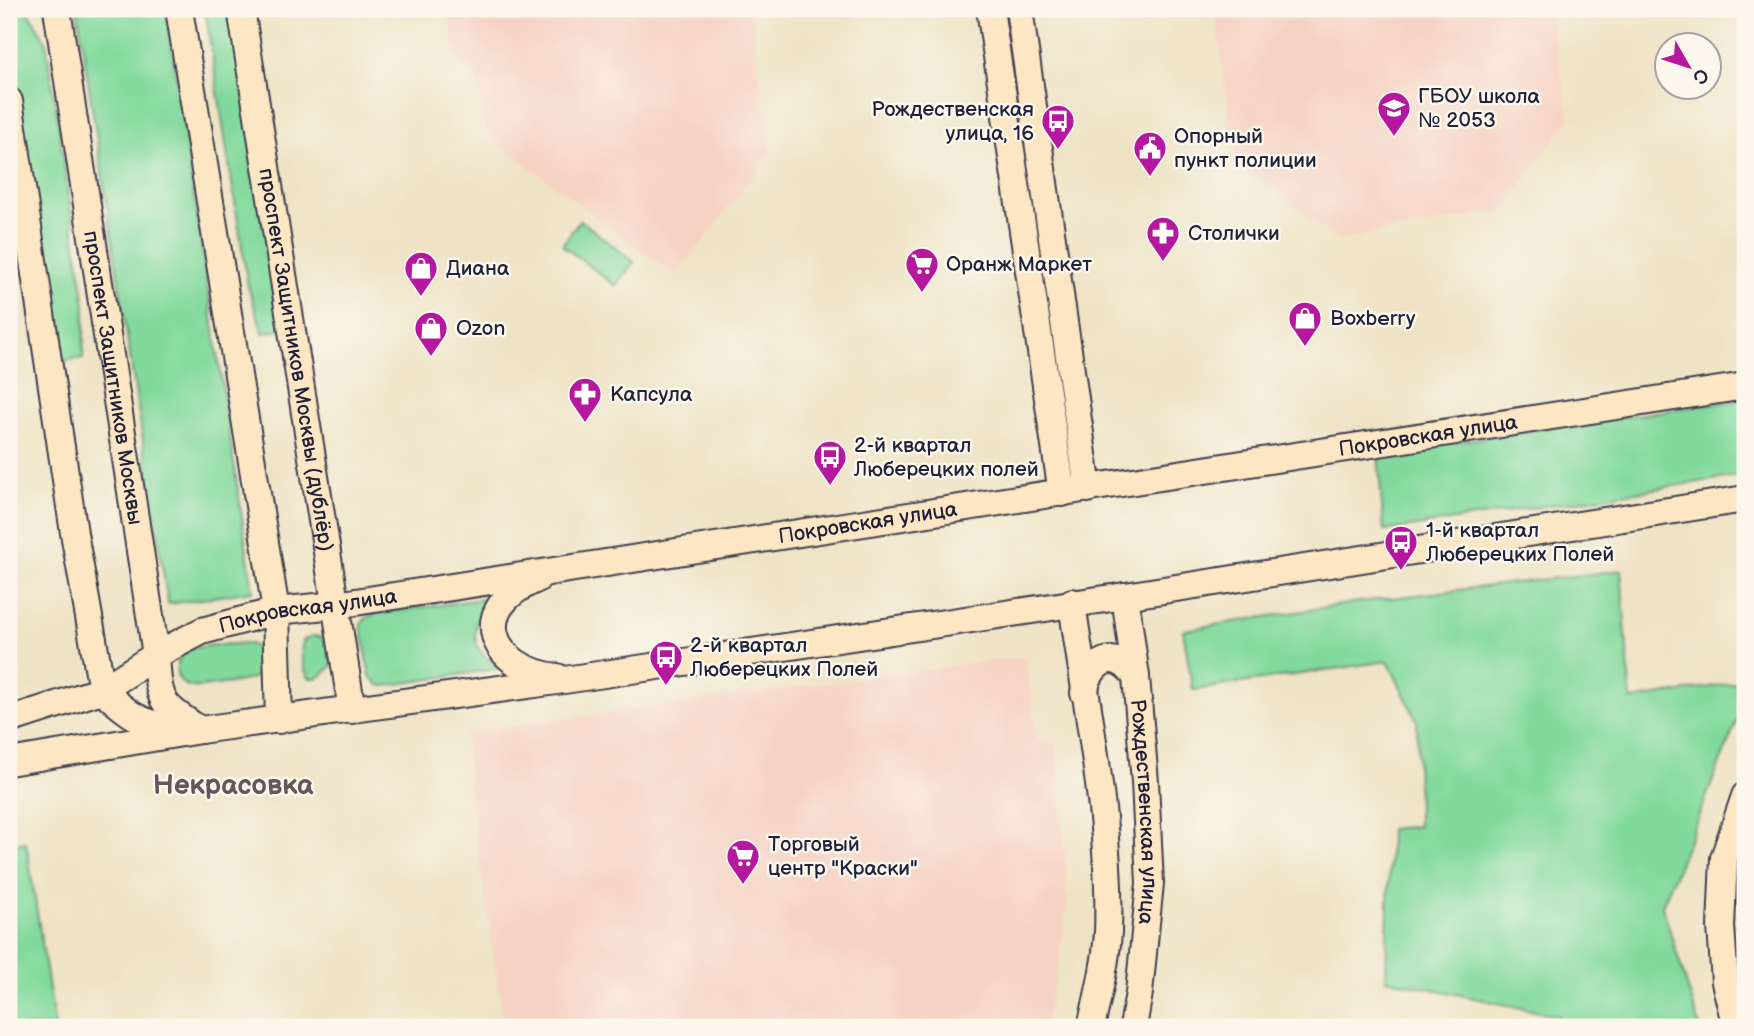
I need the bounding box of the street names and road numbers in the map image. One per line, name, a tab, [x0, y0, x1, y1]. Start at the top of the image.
street label: проспект Защитников Москвы (дублёр)	[254, 166, 339, 553]
street label: проспект Защитников Москвы	[79, 229, 148, 527]
street label: Покровская улица	[1337, 409, 1520, 462]
street label: Покровская улица	[776, 496, 959, 549]
street label: Покровская улица	[216, 583, 399, 638]
street label: Рождественская улица	[1125, 698, 1163, 927]

